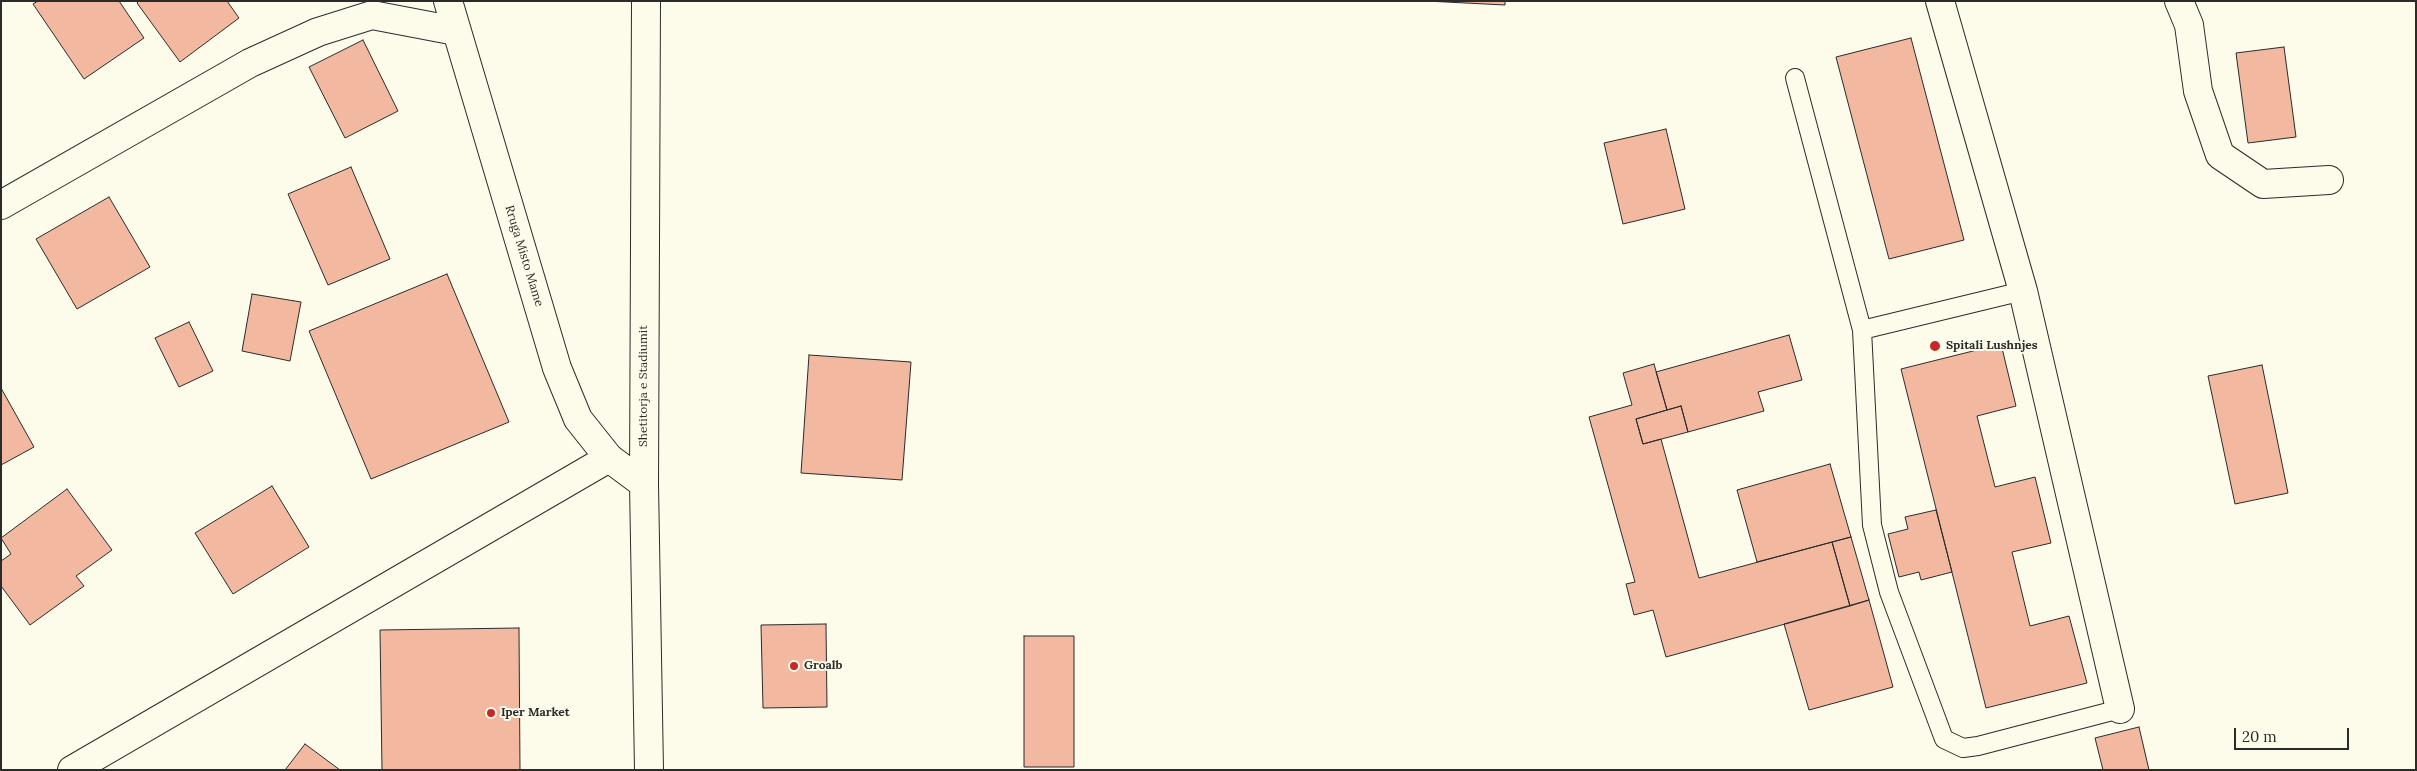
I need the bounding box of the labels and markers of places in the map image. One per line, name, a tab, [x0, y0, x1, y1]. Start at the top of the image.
marker: Spitali Lushnjes	[1928, 339, 1942, 353]
place label: Spitali Lushnjes	[1946, 339, 2038, 353]
place label: Groalb	[804, 659, 842, 673]
marker: Groalb	[788, 660, 800, 672]
place label: Iper Market	[501, 706, 570, 720]
marker: Iper Market	[485, 707, 497, 719]

